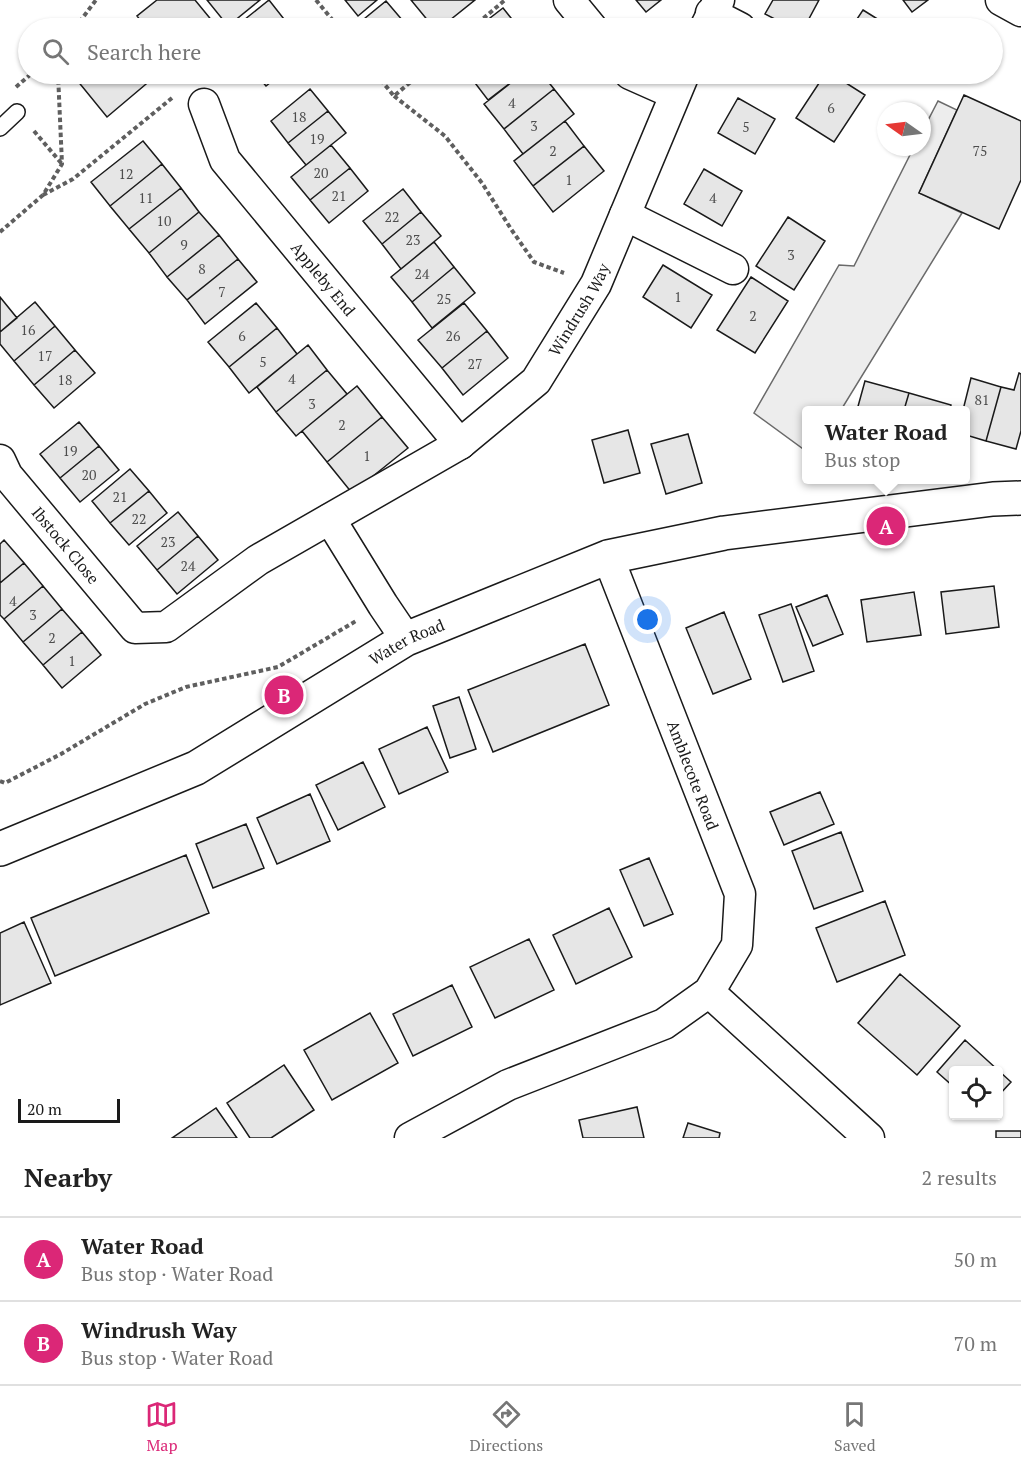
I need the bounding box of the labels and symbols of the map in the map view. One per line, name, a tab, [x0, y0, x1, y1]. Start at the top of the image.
house number: 4	[508, 93, 516, 112]
house number: 6	[827, 98, 835, 117]
north arrow	[877, 102, 931, 156]
house number: 18	[292, 107, 306, 126]
house number: 3	[530, 116, 538, 135]
house number: 5	[742, 117, 750, 136]
house number: 19	[310, 129, 324, 148]
house number: 2	[549, 141, 557, 160]
house number: 75	[973, 141, 987, 160]
house number: 20	[314, 163, 328, 182]
house number: 12	[119, 164, 133, 183]
house number: 1	[565, 170, 573, 189]
house number: 21	[332, 186, 346, 205]
house number: 11	[139, 188, 153, 207]
house number: 4	[709, 188, 717, 207]
house number: 22	[385, 207, 399, 226]
house number: 10	[157, 211, 171, 230]
house number: 23	[406, 230, 420, 249]
house number: 9	[180, 235, 188, 254]
street label: Appleby End	[286, 237, 361, 321]
house number: 3	[787, 245, 795, 264]
house number: 8	[198, 259, 206, 278]
street label: Windrush Way	[543, 259, 615, 360]
house number: 24	[415, 264, 430, 283]
house number: 7	[218, 282, 226, 301]
house number: 1	[674, 287, 682, 306]
house number: 25	[437, 289, 451, 308]
house number: 2	[749, 306, 757, 325]
house number: 16	[21, 320, 36, 339]
house number: 6	[238, 326, 246, 345]
house number: 26	[446, 326, 461, 345]
house number: 17	[38, 346, 52, 365]
house number: 5	[259, 352, 267, 371]
house number: 27	[468, 354, 482, 373]
house number: 4	[288, 369, 296, 388]
house number: 18	[58, 370, 72, 389]
house number: 81	[975, 390, 989, 409]
house number: 3	[308, 394, 316, 413]
house number: 2	[338, 415, 346, 434]
house number: 19	[63, 441, 77, 460]
house number: 1	[363, 446, 371, 465]
house number: 20	[82, 465, 96, 484]
house number: 21	[113, 487, 127, 506]
street label: Ibstock Close	[27, 502, 105, 589]
pin: A	[866, 504, 906, 548]
house number: 22	[132, 509, 146, 528]
house number: 23	[161, 532, 175, 551]
house number: 24	[181, 556, 196, 575]
house number: 4	[9, 591, 17, 610]
house number: 3	[29, 605, 37, 624]
your location	[633, 605, 662, 634]
street label: Water Road	[365, 614, 448, 670]
house number: 2	[48, 628, 56, 647]
house number: 1	[68, 651, 76, 670]
pin: B	[264, 672, 304, 718]
street label: Amblecote Road	[662, 717, 724, 833]
scale bar	[18, 1096, 120, 1124]

